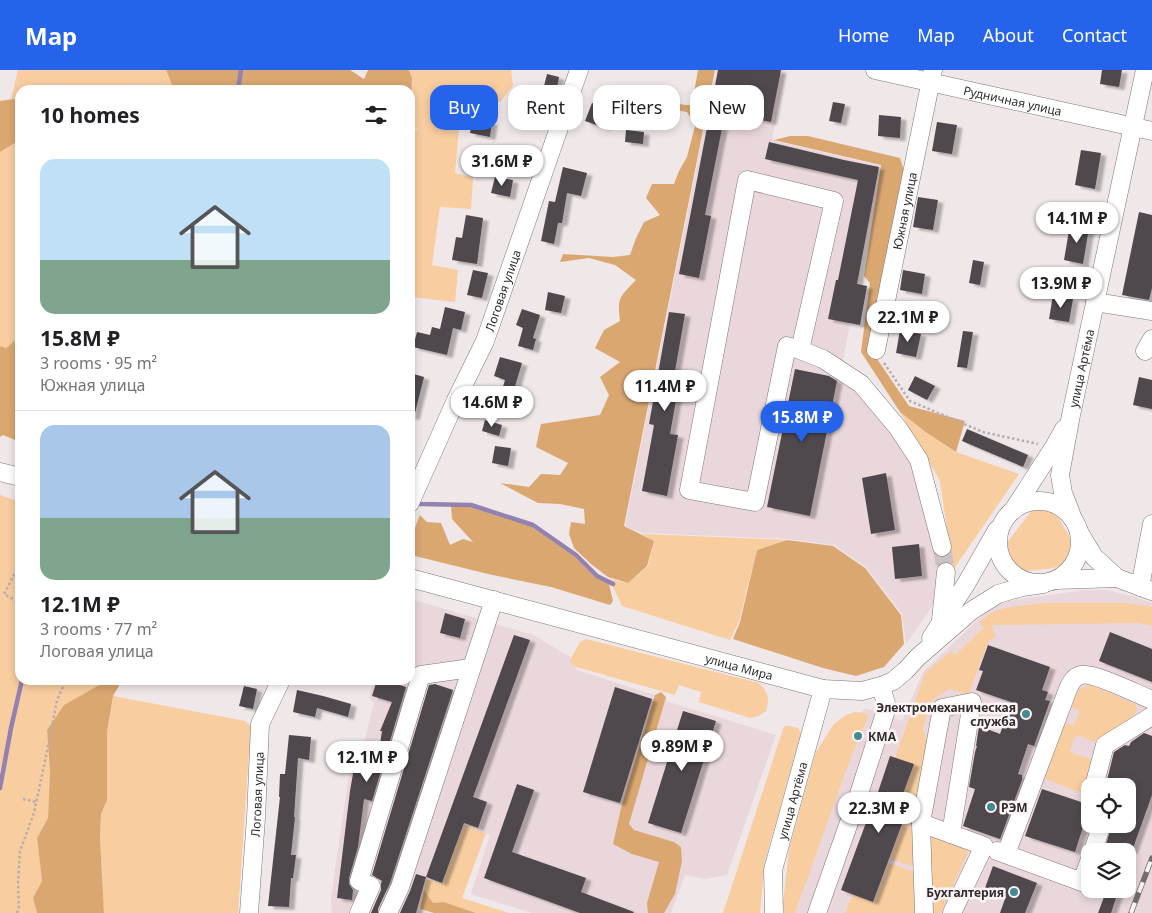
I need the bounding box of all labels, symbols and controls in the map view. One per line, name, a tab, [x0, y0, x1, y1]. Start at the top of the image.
text: Map	[25, 19, 77, 52]
text: Home	[838, 23, 889, 47]
text: Map	[917, 23, 955, 47]
text: About	[983, 23, 1034, 47]
text: Contact	[1062, 23, 1127, 47]
street label: Рудничная улица	[962, 81, 1063, 119]
chip: Buy	[430, 85, 498, 130]
chip: Rent	[508, 85, 583, 130]
chip: Filters	[593, 85, 680, 130]
chip: New	[690, 85, 764, 130]
text: 10 homes	[40, 101, 140, 129]
icon: filters	[362, 101, 390, 129]
pin: 31.6M ₽	[456, 144, 548, 187]
text: 31.6M ₽	[472, 150, 532, 172]
street label: Южная улица	[888, 170, 921, 251]
icon: home	[170, 192, 260, 282]
pin: 14.1M ₽	[1031, 202, 1123, 244]
text: 14.1M ₽	[1047, 207, 1107, 229]
street label: Логовая улица	[480, 247, 525, 334]
pin: 13.9M ₽	[1015, 266, 1107, 309]
text: 13.9M ₽	[1031, 272, 1091, 294]
pin: 22.1M ₽	[862, 300, 954, 343]
text: 22.1M ₽	[878, 306, 938, 328]
text: 15.8M ₽	[40, 324, 120, 352]
street label: улица Артёма	[1064, 327, 1098, 409]
text: 3 rooms · 95 m²	[40, 352, 157, 374]
pin: 11.4M ₽	[619, 370, 711, 412]
text: Южная улица	[40, 374, 145, 396]
text: 11.4M ₽	[635, 375, 695, 397]
pin: 14.6M ₽	[446, 386, 538, 428]
text: 14.6M ₽	[462, 391, 522, 413]
pin: 15.8M ₽	[756, 400, 848, 443]
text: 15.8M ₽	[772, 406, 832, 428]
icon: home	[170, 457, 260, 547]
text: 12.1M ₽	[40, 590, 120, 618]
text: 3 rooms · 77 m²	[40, 618, 157, 640]
text: Логовая улица	[40, 640, 154, 662]
street label: улица Мира	[704, 649, 775, 684]
place label: Электромеханическая служба	[876, 699, 1016, 730]
marker: Электромеханическая служба	[1020, 708, 1032, 720]
place label: КМА	[868, 728, 897, 745]
pin: 9.89M ₽	[636, 730, 728, 772]
marker: КМА	[852, 730, 864, 742]
text: 9.89M ₽	[652, 735, 712, 757]
pin: 12.1M ₽	[321, 740, 413, 783]
text: 12.1M ₽	[337, 746, 397, 768]
street label: Логовая улица	[246, 751, 267, 838]
street label: улица Артёма	[773, 760, 811, 841]
map controls	[1081, 778, 1136, 898]
button: locate	[1081, 778, 1136, 833]
pin: 22.3M ₽	[833, 792, 925, 834]
text: 22.3M ₽	[849, 797, 909, 819]
place label: РЭМ	[1001, 799, 1028, 816]
marker: РЭМ	[985, 801, 997, 813]
button: layers	[1081, 843, 1136, 898]
place label: Бухгалтерия	[926, 884, 1004, 901]
marker: Бухгалтерия	[1008, 886, 1020, 898]

